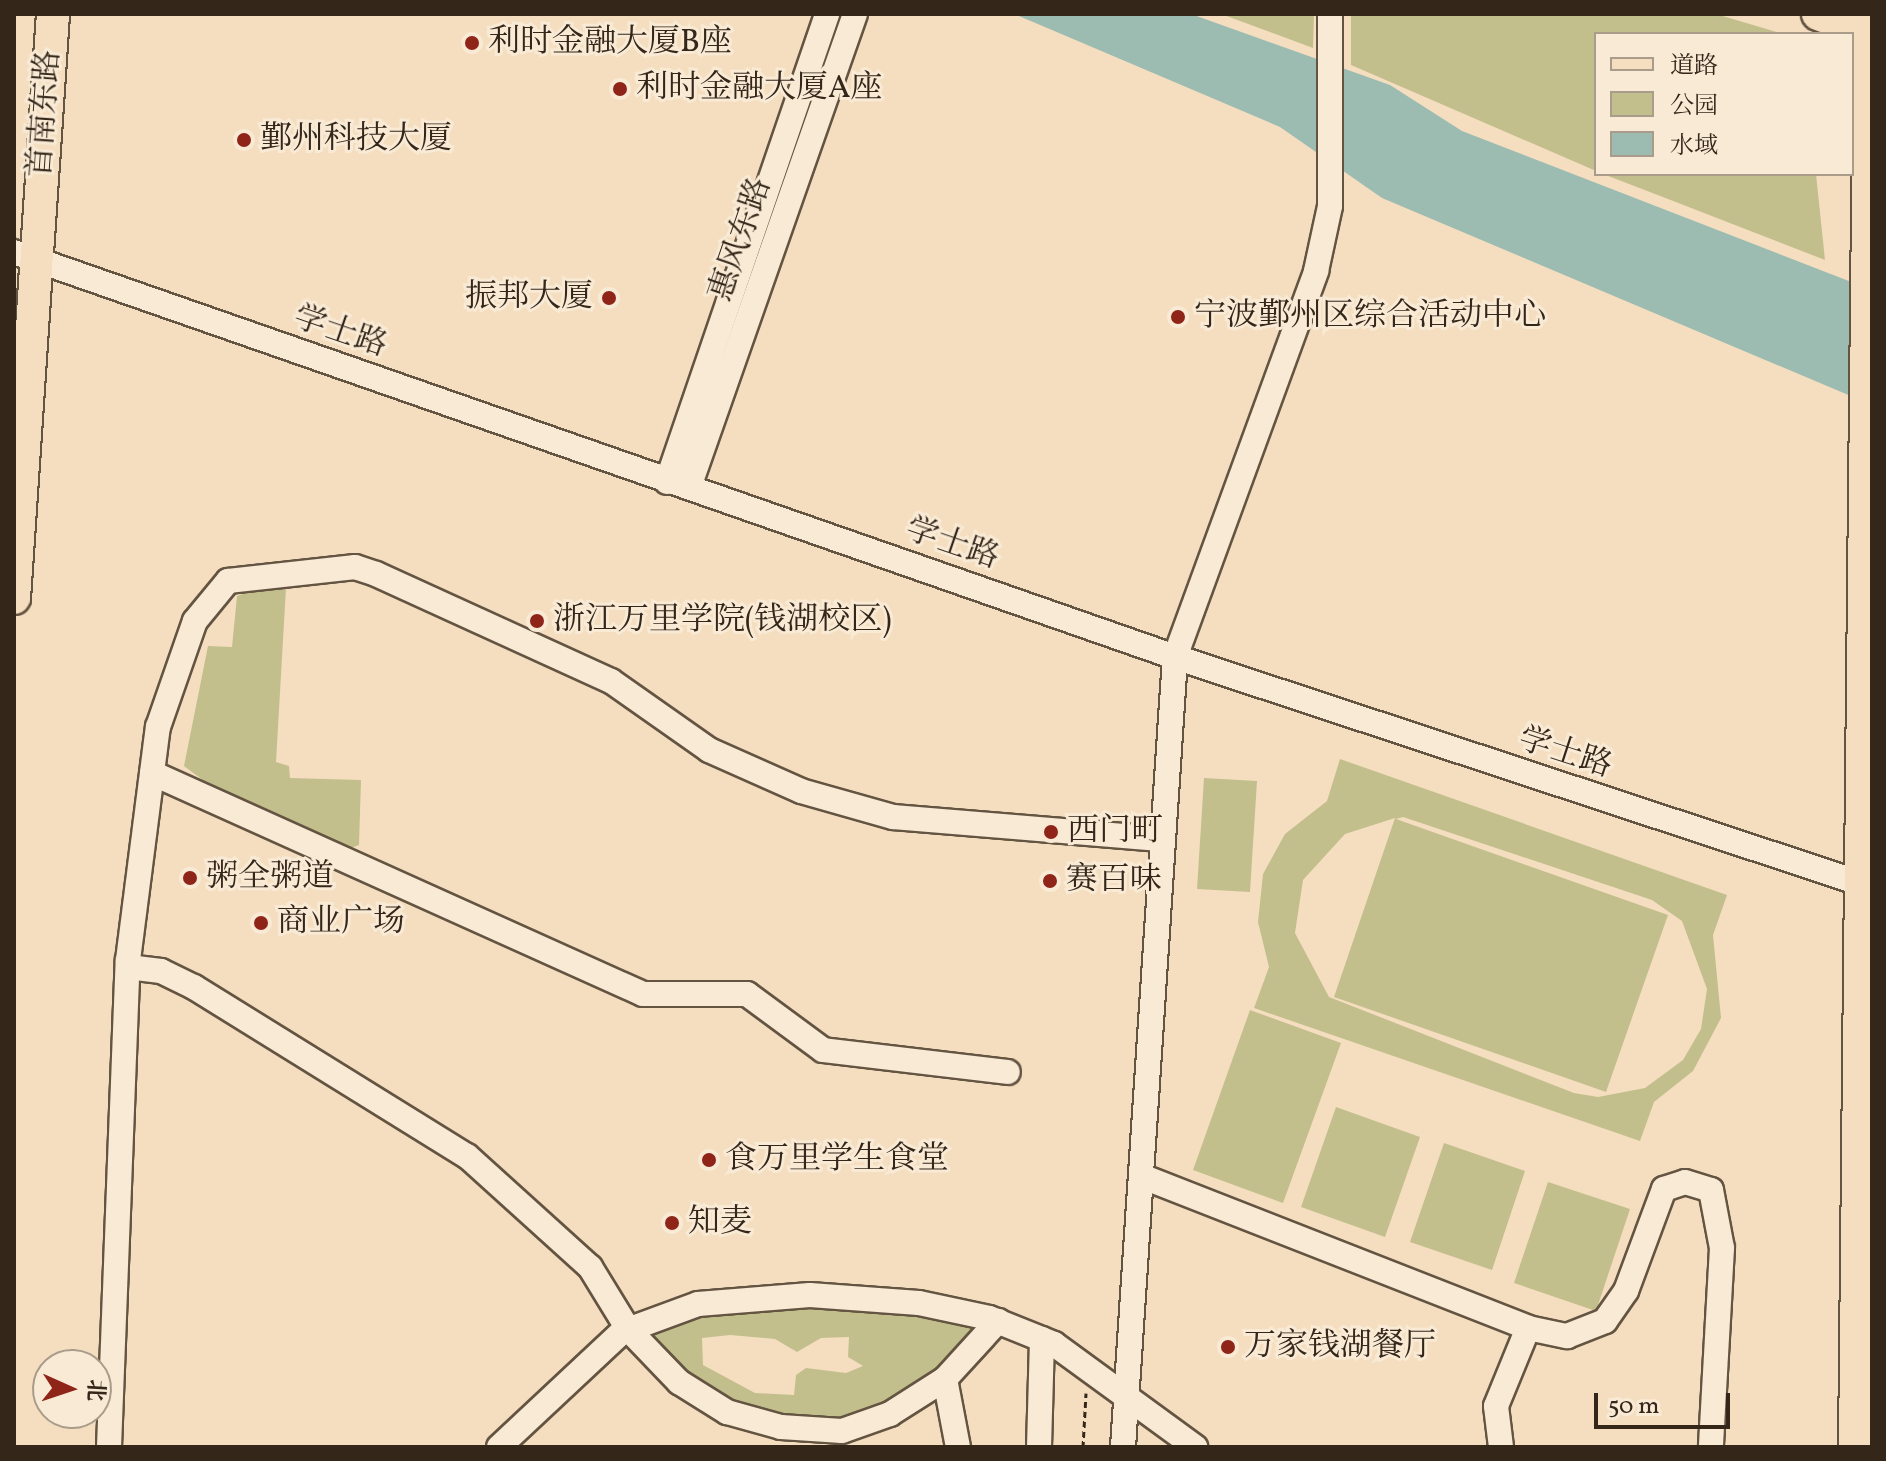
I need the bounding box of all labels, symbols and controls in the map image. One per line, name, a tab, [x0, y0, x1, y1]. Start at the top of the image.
place label: 利时金融大厦B座	[488, 24, 732, 62]
legend	[1594, 32, 1854, 176]
marker: 利时金融大厦B座	[463, 34, 481, 52]
street label: 首南东路	[22, 49, 70, 179]
text: 道路	[1670, 50, 1718, 84]
place label: 利时金融大厦A座	[636, 70, 883, 108]
marker: 利时金融大厦A座	[611, 80, 629, 98]
text: 公园	[1670, 90, 1718, 124]
place label: 鄞州科技大厦	[260, 121, 452, 159]
text: 水域	[1670, 130, 1718, 164]
marker: 鄞州科技大厦	[235, 131, 253, 149]
street label: 惠风东路	[703, 173, 781, 307]
place label: 振邦大厦	[465, 279, 593, 317]
marker: 振邦大厦	[600, 289, 618, 307]
place label: 宁波鄞州区综合活动中心	[1194, 298, 1546, 336]
street label: 学士路	[288, 299, 392, 367]
marker: 宁波鄞州区综合活动中心	[1169, 308, 1187, 326]
street label: 学士路	[900, 511, 1004, 579]
place label: 浙江万里学院(钱湖校区)	[553, 602, 892, 640]
marker: 浙江万里学院(钱湖校区)	[528, 612, 546, 630]
street label: 学士路	[1513, 721, 1617, 787]
place label: 西门町	[1067, 813, 1163, 851]
marker: 西门町	[1042, 823, 1060, 841]
place label: 粥全粥道	[206, 859, 334, 897]
place label: 赛百味	[1066, 862, 1162, 900]
marker: 粥全粥道	[181, 869, 199, 887]
marker: 赛百味	[1041, 872, 1059, 890]
place label: 商业广场	[277, 904, 405, 942]
marker: 商业广场	[252, 914, 270, 932]
place label: 食万里学生食堂	[725, 1141, 949, 1179]
marker: 食万里学生食堂	[700, 1151, 718, 1169]
place label: 知麦	[688, 1204, 752, 1242]
marker: 知麦	[663, 1214, 681, 1232]
place label: 万家钱湖餐厅	[1244, 1328, 1436, 1366]
marker: 万家钱湖餐厅	[1219, 1338, 1237, 1356]
north arrow	[32, 1349, 112, 1429]
scale bar	[1598, 1377, 1734, 1427]
text: 北	[78, 1378, 111, 1402]
text: 50 m	[1608, 1390, 1660, 1424]

